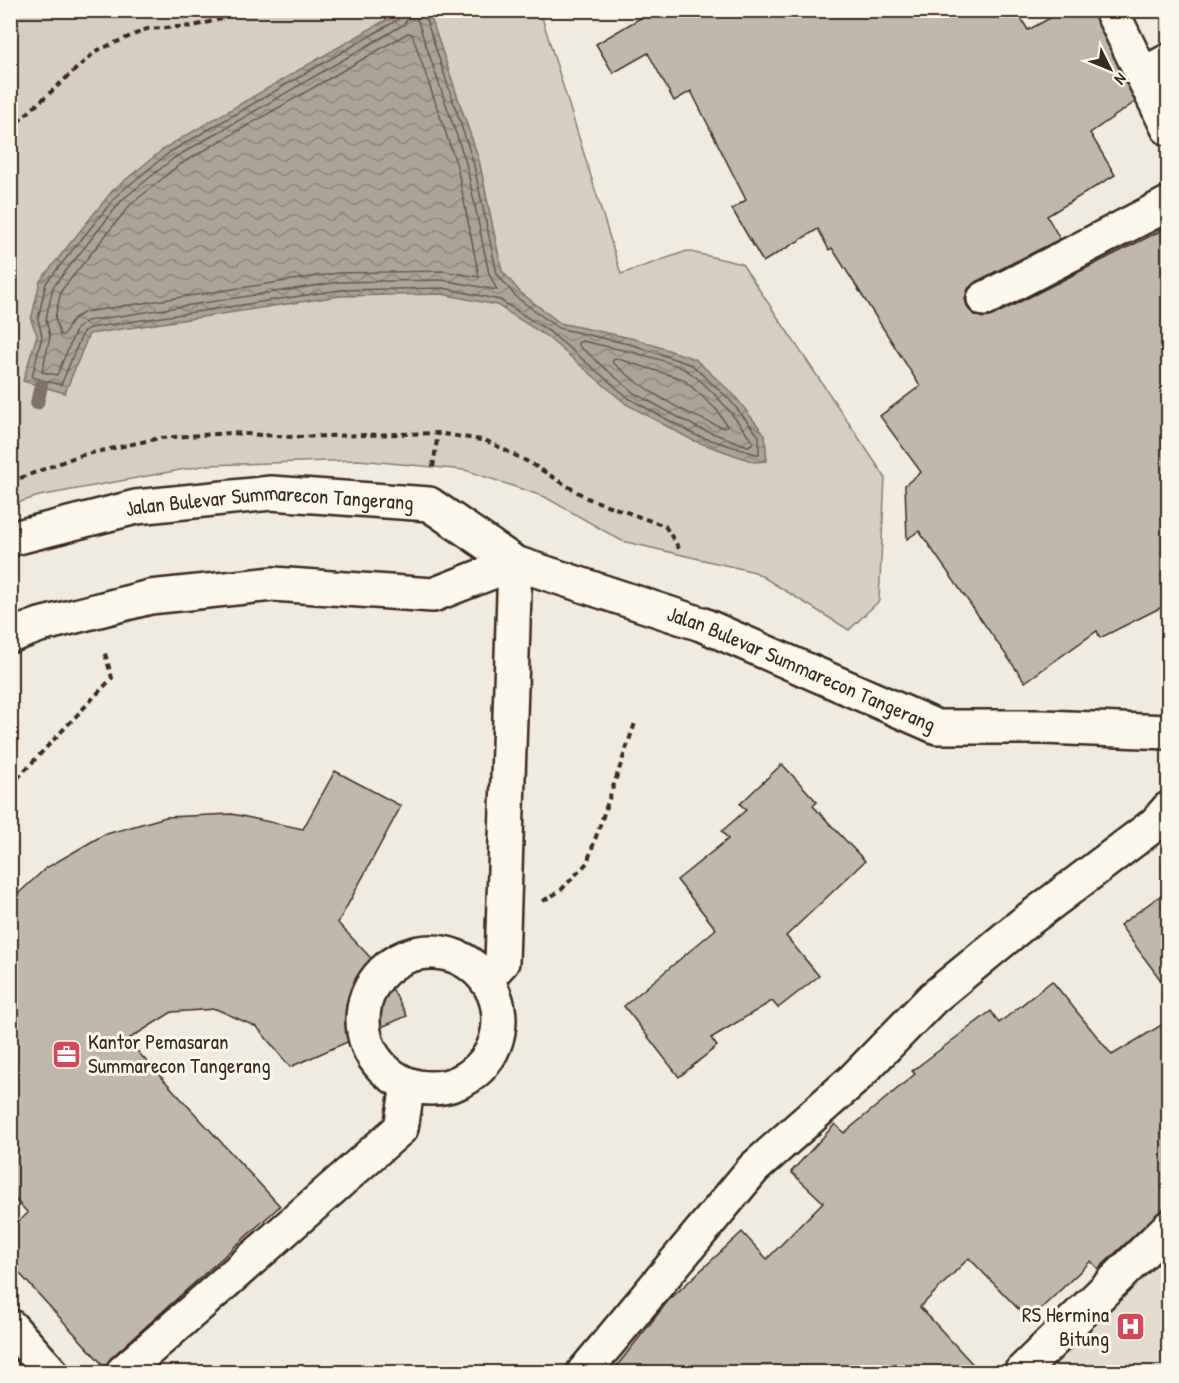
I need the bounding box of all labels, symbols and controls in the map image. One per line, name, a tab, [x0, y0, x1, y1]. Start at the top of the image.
north arrow	[1080, 39, 1140, 99]
text: N	[1110, 69, 1132, 90]
street label: Jalan Bulevar Summarecon Tangerang	[122, 477, 415, 523]
street label: Jalan Bulevar Summarecon Tangerang	[663, 599, 940, 739]
place label: Kantor Pemasaran Summarecon Tangerang	[88, 1027, 271, 1080]
office icon: Kantor Pemasaran Summarecon Tangerang	[51, 1038, 83, 1070]
place label: RS Hermina Bitung	[1022, 1300, 1109, 1353]
hospital icon: RS Hermina Bitung	[1114, 1311, 1146, 1343]

